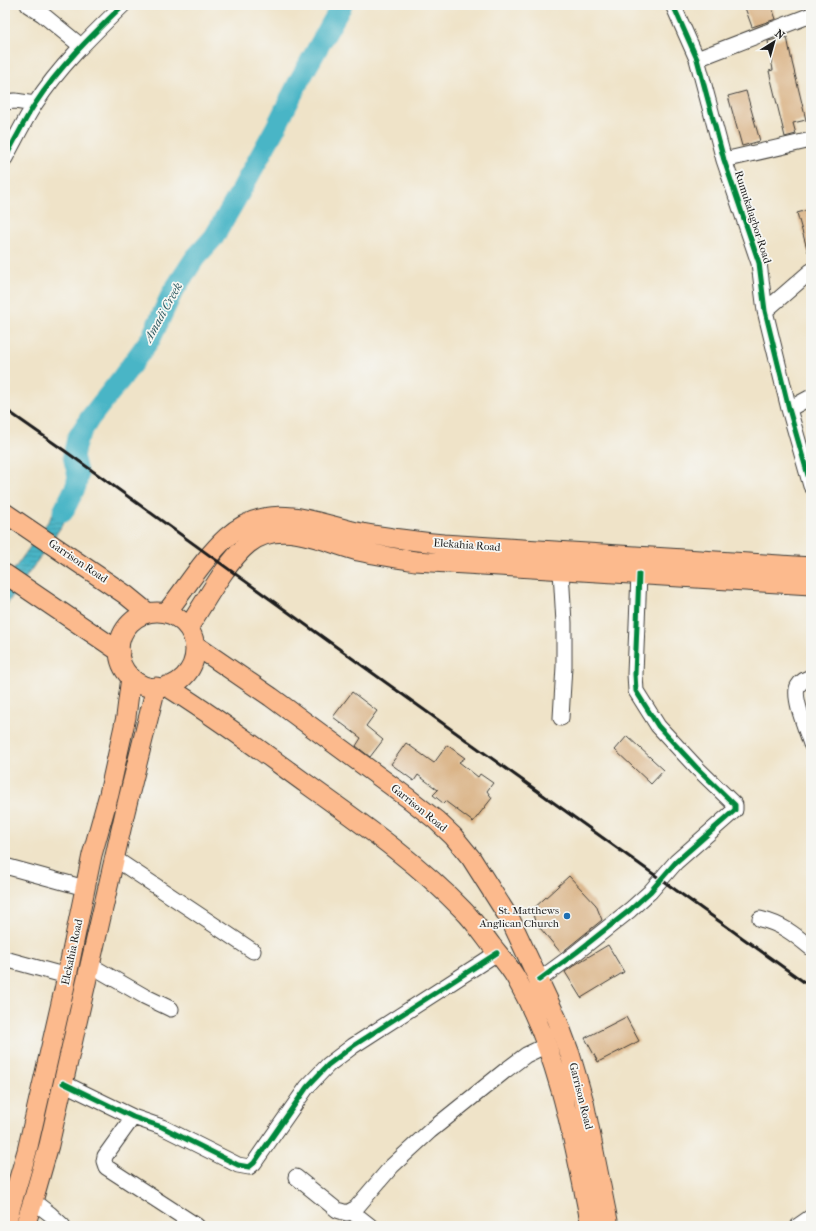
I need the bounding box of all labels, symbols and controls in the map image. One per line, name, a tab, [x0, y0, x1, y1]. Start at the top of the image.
north arrow	[754, 22, 794, 62]
text: N	[772, 27, 787, 43]
street label: Rumukalagbor Road	[732, 169, 774, 266]
water label: Amadi Creek	[140, 280, 185, 346]
street label: Elekahia Road	[433, 536, 502, 554]
street label: Garrison Road	[46, 537, 111, 586]
street label: Garrison Road	[388, 781, 450, 835]
place label: St. Matthews Anglican Church	[478, 904, 560, 930]
marker: St. Matthews Anglican Church	[562, 911, 572, 921]
street label: Elekahia Road	[59, 917, 86, 986]
street label: Garrison Road	[566, 1061, 596, 1132]

